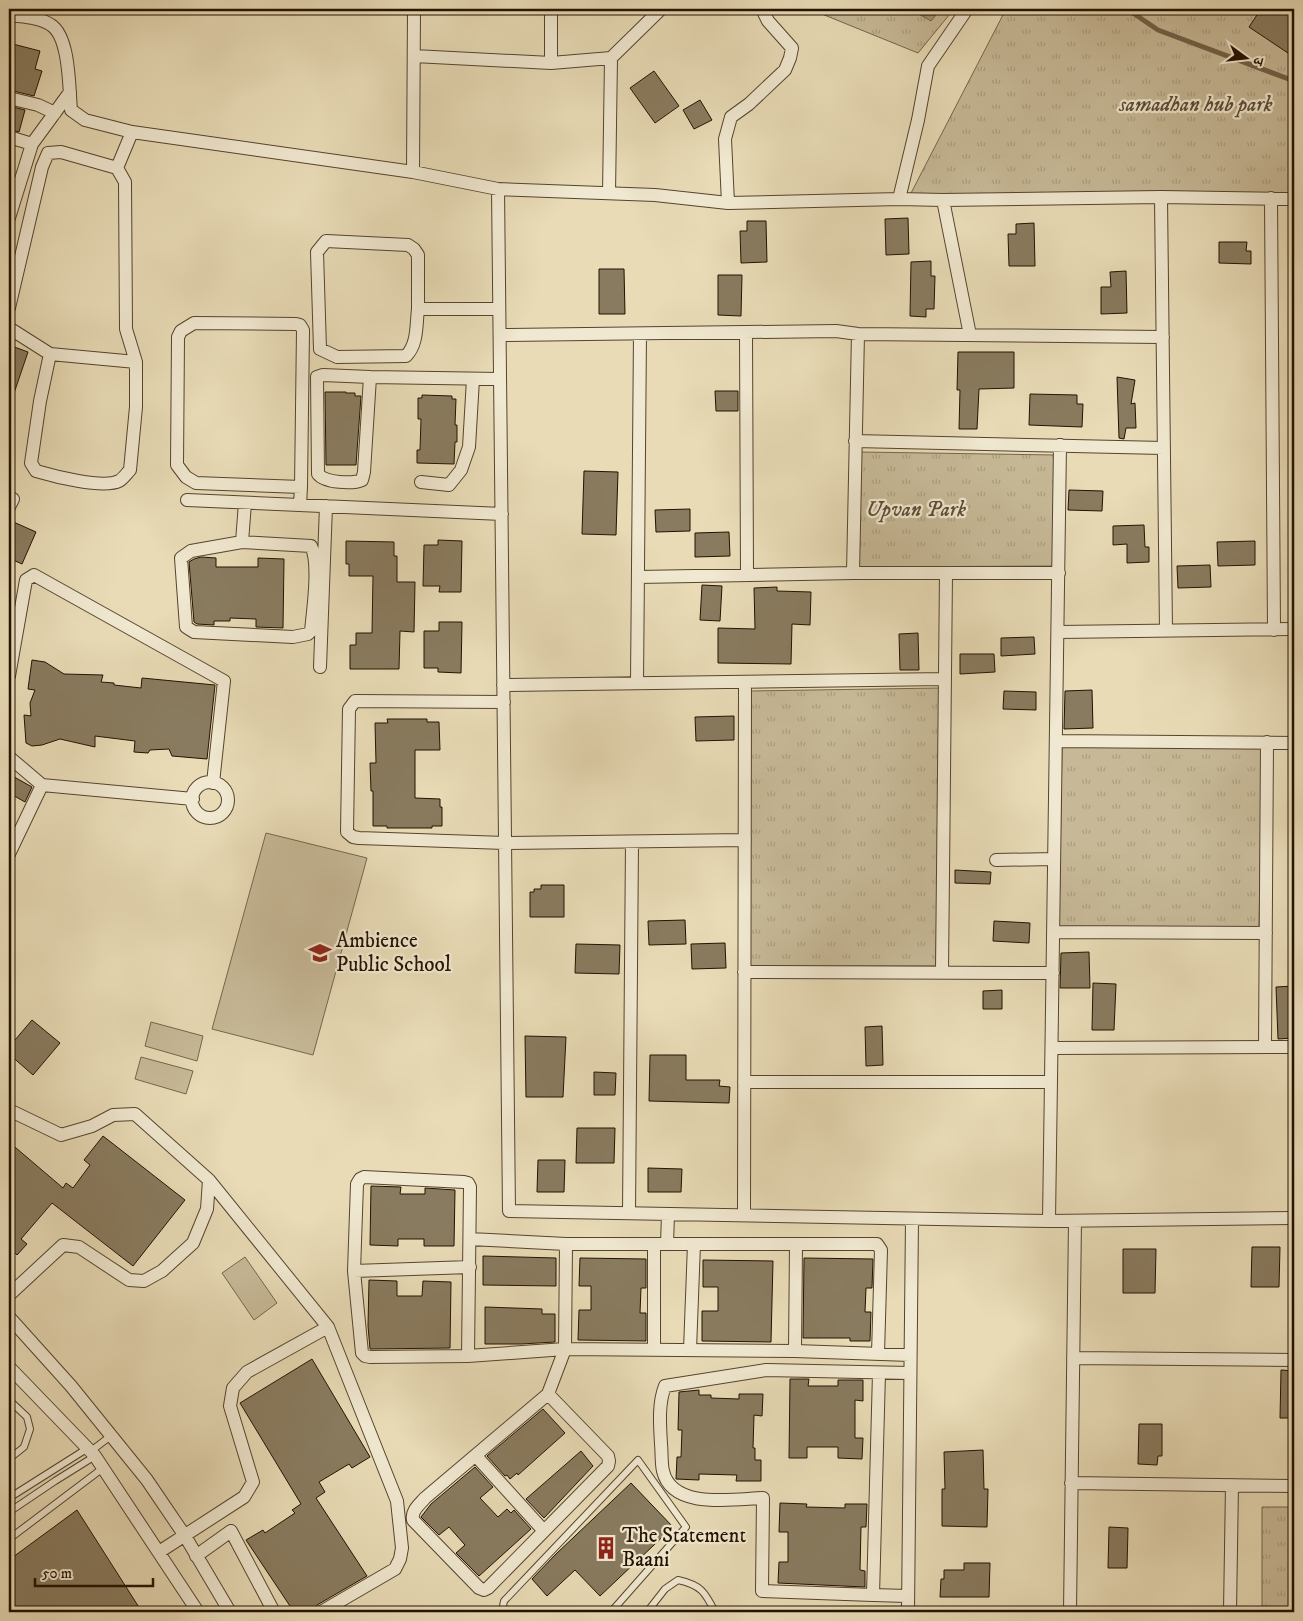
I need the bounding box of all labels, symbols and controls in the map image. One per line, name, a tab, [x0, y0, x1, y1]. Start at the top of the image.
north arrow	[1220, 32, 1270, 82]
text: उ	[1248, 54, 1267, 68]
park label: samadhan hub park	[1118, 92, 1273, 118]
park label: Upvan Park	[866, 497, 966, 523]
place label: Ambience Public School	[336, 928, 452, 978]
school or university icon: Ambience Public School	[307, 940, 333, 966]
place label: The Statement Baani	[622, 1523, 746, 1573]
building icon: The Statement Baani	[593, 1535, 619, 1561]
scale bar	[35, 1556, 152, 1588]
text: 50 m	[42, 1564, 72, 1583]

